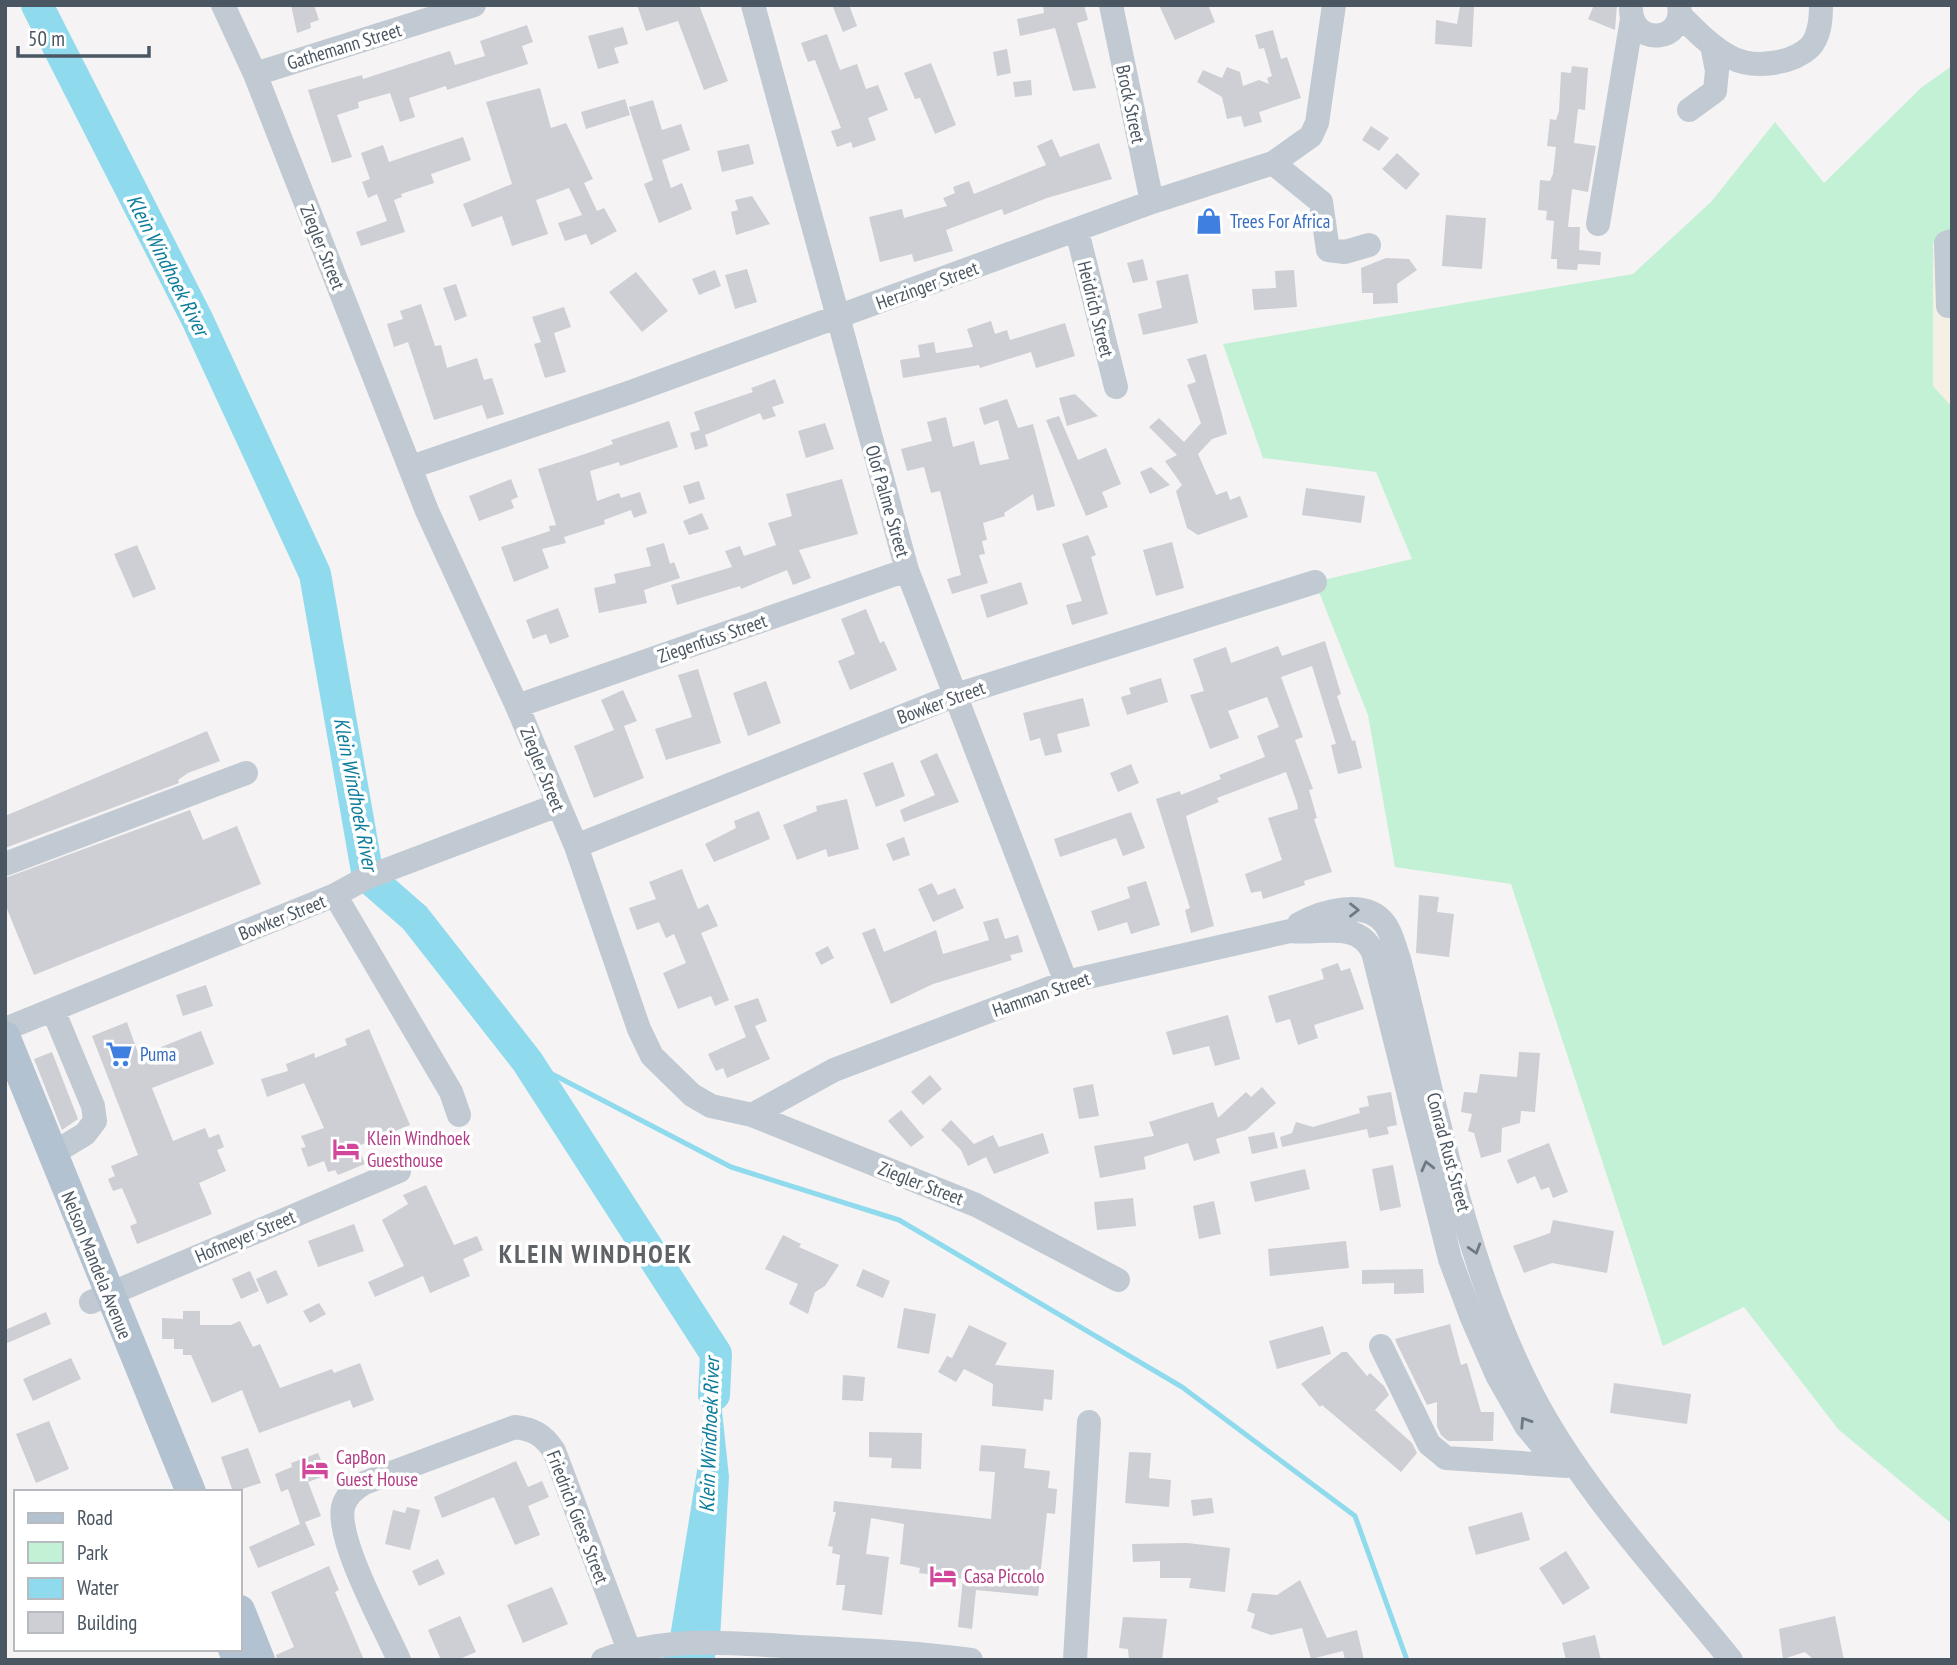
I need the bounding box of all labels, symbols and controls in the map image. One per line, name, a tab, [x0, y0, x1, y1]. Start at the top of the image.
scale bar	[18, 14, 149, 58]
street label: Gathemann Street	[284, 17, 405, 75]
text: 50 m	[28, 25, 65, 52]
street label: Brock Street	[1111, 63, 1151, 146]
water label: Klein Windhoek River	[121, 190, 217, 343]
street label: Ziegler Street	[295, 201, 351, 294]
shop icon: Trees For Africa	[1194, 206, 1224, 236]
place label: Trees For Africa	[1230, 209, 1330, 233]
street label: Herzinger Street	[873, 255, 982, 315]
street label: Heidrich Street	[1072, 258, 1120, 360]
street label: Olof Palme Street	[861, 442, 916, 561]
street label: Ziegenfuss Street	[654, 608, 770, 668]
street label: Bowker Street	[894, 675, 989, 729]
water label: Klein Windhoek River	[328, 715, 385, 876]
street label: Ziegler Street	[515, 723, 571, 816]
street label: Bowker Street	[235, 888, 330, 945]
one-way arrow	[1349, 902, 1360, 918]
street label: Hamman Street	[989, 966, 1094, 1022]
supermarket icon: Puma	[104, 1039, 134, 1069]
place label: Puma	[140, 1042, 176, 1066]
street label: Conrad Rust Street	[1422, 1090, 1477, 1215]
place label: Klein Windhoek Guesthouse	[367, 1126, 471, 1172]
hotel icon: Klein Windhoek Guesthouse	[331, 1134, 361, 1164]
street label: Ziegler Street	[875, 1156, 968, 1210]
one-way arrow	[1421, 1160, 1435, 1172]
street label: Nelson Mandela Avenue	[56, 1188, 138, 1343]
street label: Hofmeyer Street	[191, 1204, 299, 1268]
district label: KLEIN WINDHOEK	[499, 1237, 693, 1270]
one-way arrow	[1467, 1243, 1482, 1255]
water label: Klein Windhoek River	[693, 1354, 725, 1513]
one-way arrow	[1520, 1417, 1533, 1430]
place label: CapBon Guest House	[336, 1445, 418, 1491]
street label: Friedrich Giese Street	[542, 1447, 615, 1588]
hotel icon: CapBon Guest House	[300, 1453, 330, 1483]
legend	[14, 1490, 242, 1651]
text: Road	[77, 1504, 113, 1531]
text: Park	[77, 1539, 108, 1566]
hotel icon: Casa Piccolo	[928, 1561, 958, 1591]
place label: Casa Piccolo	[964, 1564, 1045, 1588]
text: Water	[77, 1574, 119, 1601]
text: Building	[77, 1609, 137, 1636]

